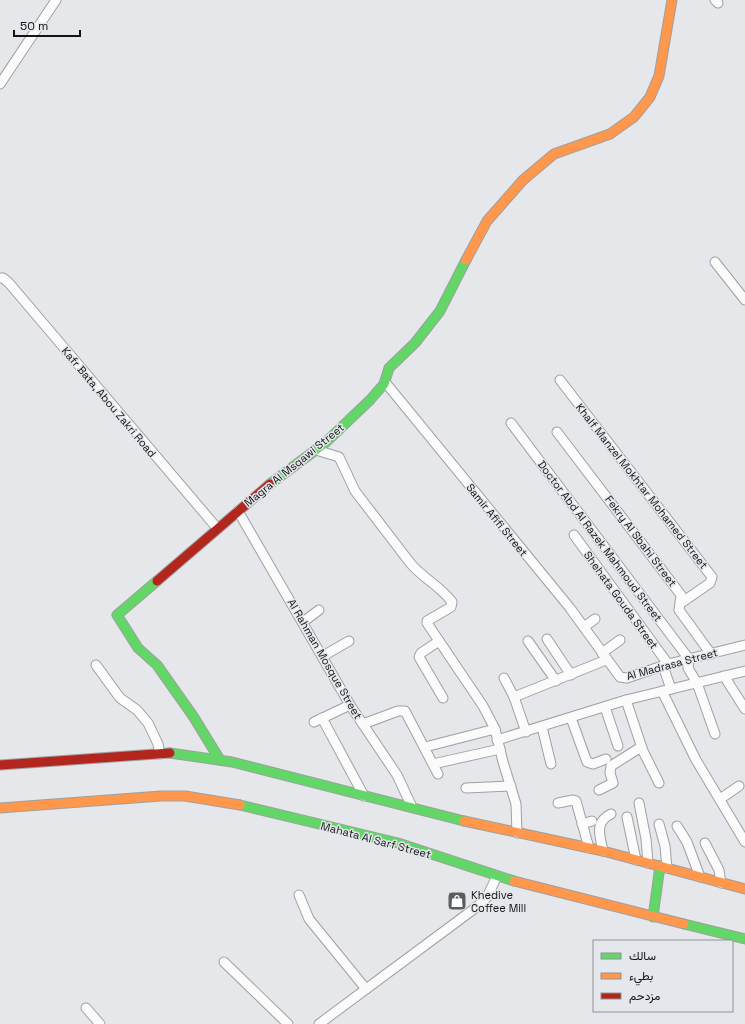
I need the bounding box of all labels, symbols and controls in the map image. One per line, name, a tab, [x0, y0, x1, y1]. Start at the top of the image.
scale bar	[14, 12, 80, 38]
text: 50 m	[20, 18, 48, 34]
street label: Kafr Bata, Abou Zakri Road	[59, 344, 159, 460]
street label: Khalf Manzel Mokhtar Mohamed Street	[573, 400, 711, 572]
street label: Magra Al Msqawi Street	[241, 420, 347, 510]
street label: Doctor Abd Al Razek Mahmoud Street	[535, 458, 665, 624]
street label: Samir Afifi Street	[463, 481, 531, 559]
street label: Fekry Al Sbahi Street	[602, 493, 680, 589]
street label: Shehata Gouda Street	[581, 548, 661, 652]
street label: Al Rahman Mosque Street	[285, 596, 365, 722]
street label: Al Madrasa Street	[625, 645, 719, 683]
street label: Mahata Al Sarf Street	[319, 819, 433, 861]
place label: Khedive Coffee Mill	[471, 888, 526, 915]
shop icon: Khedive Coffee Mill	[446, 890, 468, 912]
legend	[593, 940, 733, 1012]
text: سالك	[629, 948, 656, 964]
text: بطيء	[629, 968, 653, 986]
text: مزدحم	[629, 988, 660, 1004]

